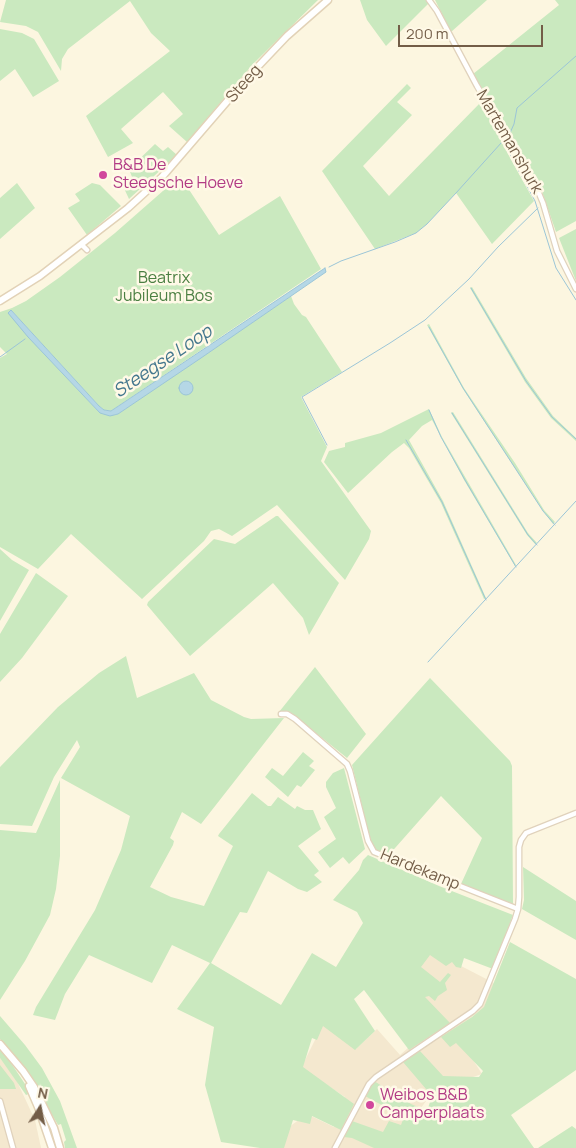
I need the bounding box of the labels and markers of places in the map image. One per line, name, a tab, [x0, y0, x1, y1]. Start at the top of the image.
place label: B&B De Steegsche Hoeve	[113, 156, 243, 194]
marker: B&B De Steegsche Hoeve	[97, 169, 109, 181]
place label: Weibos B&B Camperplaats	[380, 1086, 484, 1124]
marker: Weibos B&B Camperplaats	[364, 1099, 376, 1111]

